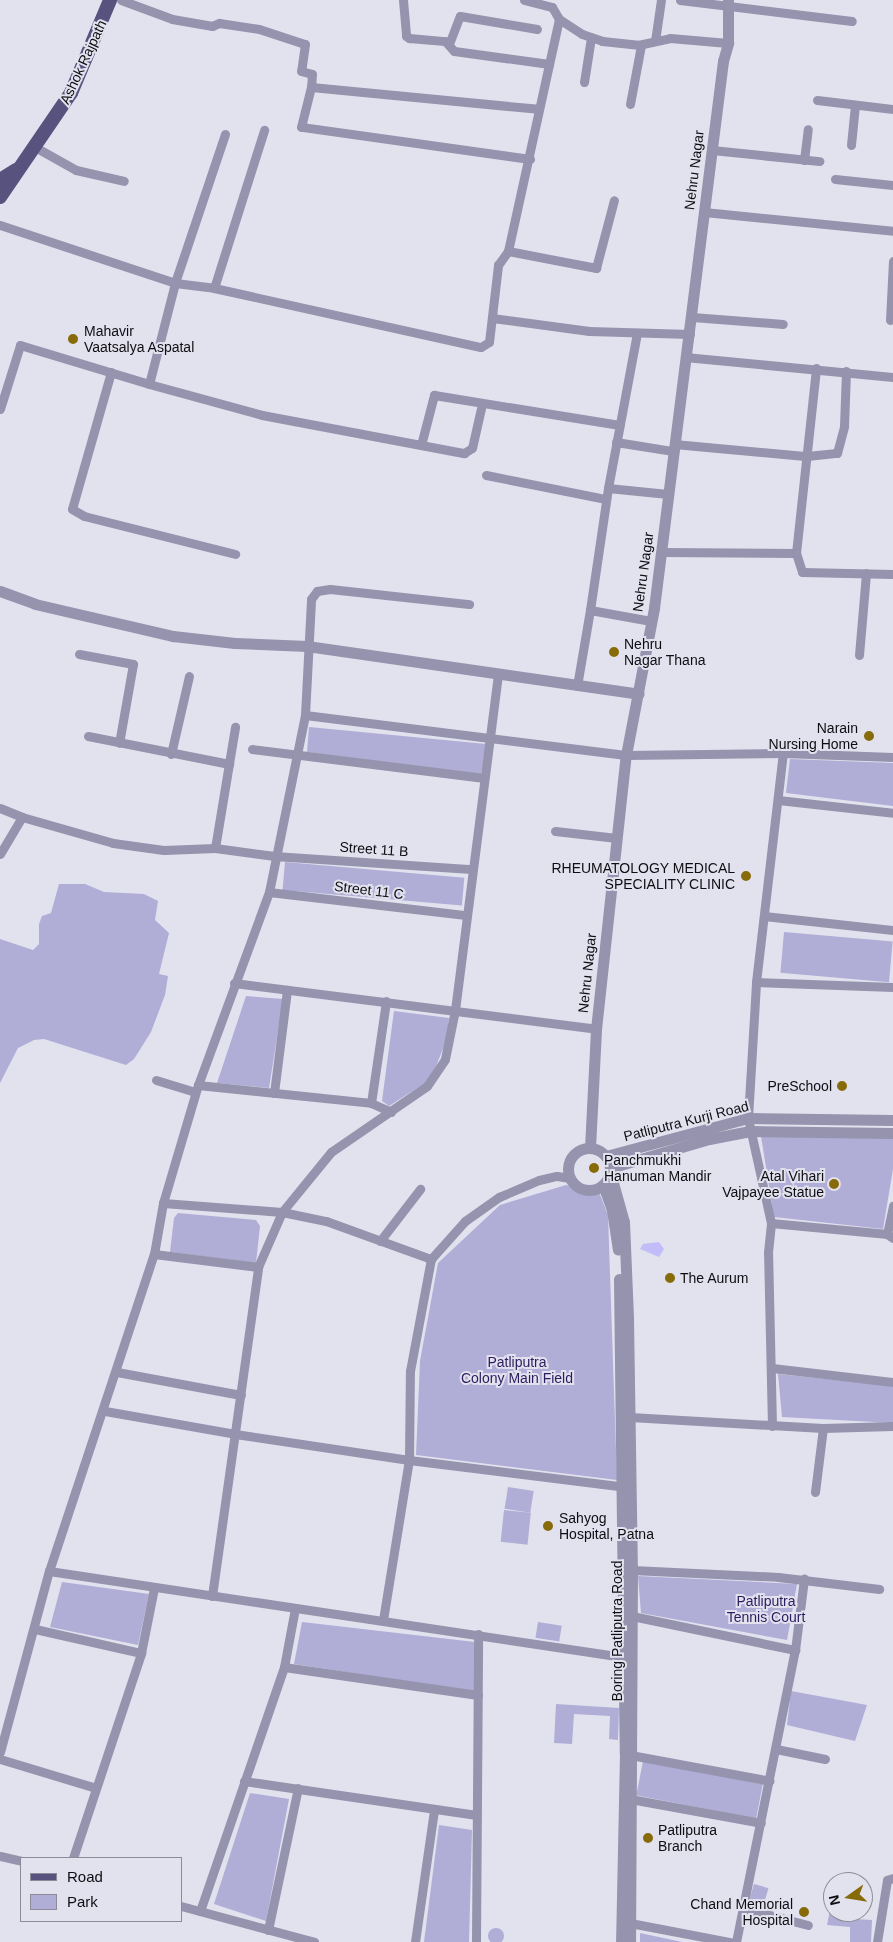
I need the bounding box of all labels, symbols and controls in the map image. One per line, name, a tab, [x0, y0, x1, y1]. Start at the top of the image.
street label: Ashok Rajpath	[56, 17, 110, 107]
street label: Nehru Nagar	[681, 129, 707, 211]
place label: Mahavir Vaatsalya Aspatal	[84, 323, 195, 356]
marker: Mahavir Vaatsalya Aspatal	[66, 332, 80, 346]
street label: Nehru Nagar	[629, 531, 657, 613]
place label: Nehru Nagar Thana	[624, 636, 706, 669]
marker: Nehru Nagar Thana	[608, 646, 620, 658]
place label: Narain Nursing Home	[769, 720, 858, 752]
marker: Narain Nursing Home	[862, 729, 876, 743]
street label: Street 11 B	[339, 838, 409, 860]
place label: RHEUMATOLOGY MEDICAL SPECIALITY CLINIC	[551, 860, 735, 892]
marker: RHEUMATOLOGY MEDICAL SPECIALITY CLINIC	[739, 869, 753, 883]
street label: Street 11 C	[333, 877, 405, 903]
street label: Nehru Nagar	[574, 932, 600, 1014]
place label: PreSchool	[767, 1078, 832, 1094]
marker: PreSchool	[836, 1080, 848, 1092]
street label: Patliputra Kurji Road	[622, 1097, 750, 1145]
place label: Panchmukhi Hanuman Mandir	[604, 1152, 711, 1184]
marker: Panchmukhi Hanuman Mandir	[588, 1162, 600, 1174]
place label: Atal Vihari Vajpayee Statue	[722, 1168, 824, 1200]
marker: Atal Vihari Vajpayee Statue	[828, 1178, 840, 1190]
place label: The Aurum	[680, 1270, 749, 1286]
marker: The Aurum	[664, 1272, 676, 1284]
park label: Patliputra Colony Main Field	[461, 1354, 573, 1386]
place label: Sahyog Hospital, Patna	[559, 1510, 654, 1542]
marker: Sahyog Hospital, Patna	[541, 1519, 555, 1533]
street label: Boring Patliputra Road	[609, 1561, 625, 1701]
park label: Patliputra Tennis Court	[727, 1593, 805, 1625]
place label: Patliputra Branch	[658, 1822, 717, 1854]
marker: Patliputra Branch	[642, 1832, 654, 1844]
legend	[20, 1857, 182, 1922]
text: Road	[67, 1868, 103, 1885]
north arrow	[823, 1872, 873, 1922]
text: Park	[67, 1893, 98, 1910]
text: N	[825, 1893, 843, 1907]
place label: Chand Memorial Hospital	[690, 1896, 793, 1928]
marker: Chand Memorial Hospital	[797, 1905, 811, 1919]

